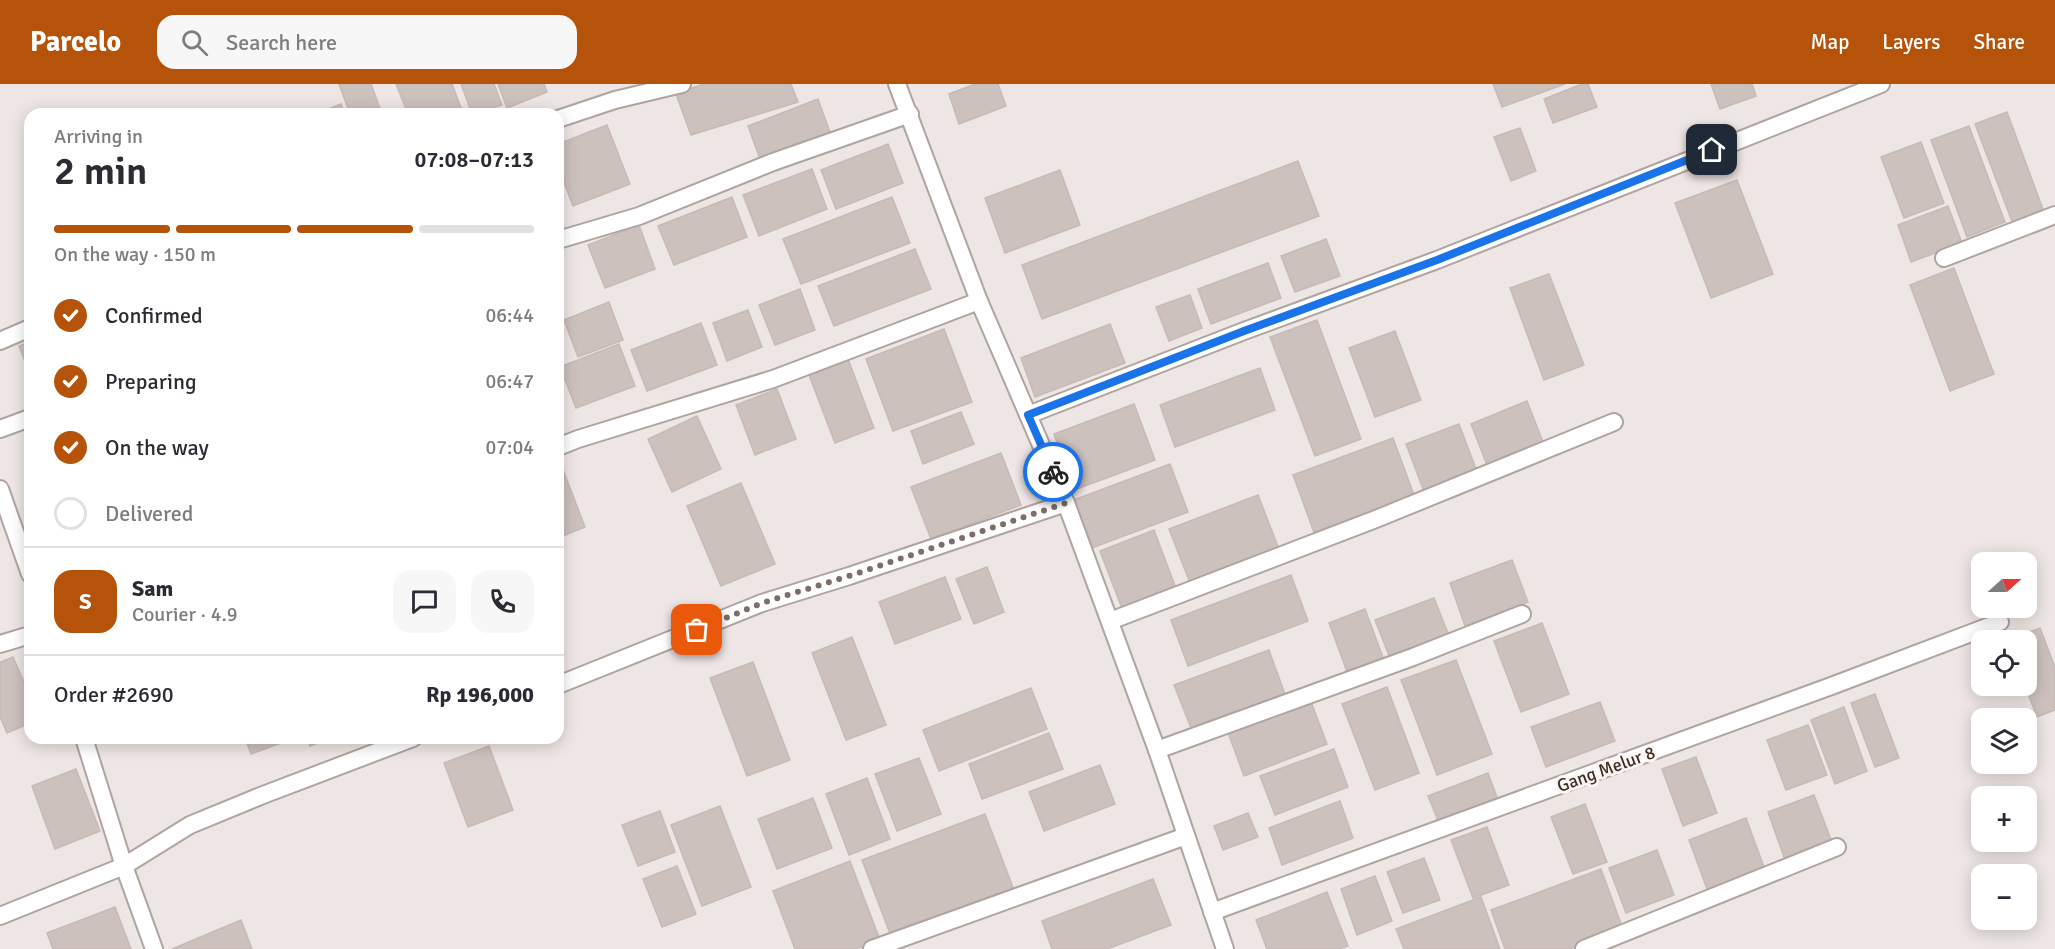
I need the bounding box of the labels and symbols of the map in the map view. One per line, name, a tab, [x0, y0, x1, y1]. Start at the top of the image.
pin	[1686, 124, 1737, 175]
courier	[1023, 442, 1083, 502]
north arrow	[1971, 552, 2037, 618]
pin	[671, 604, 722, 655]
street label: Gang Melur 8	[1554, 741, 1658, 797]

